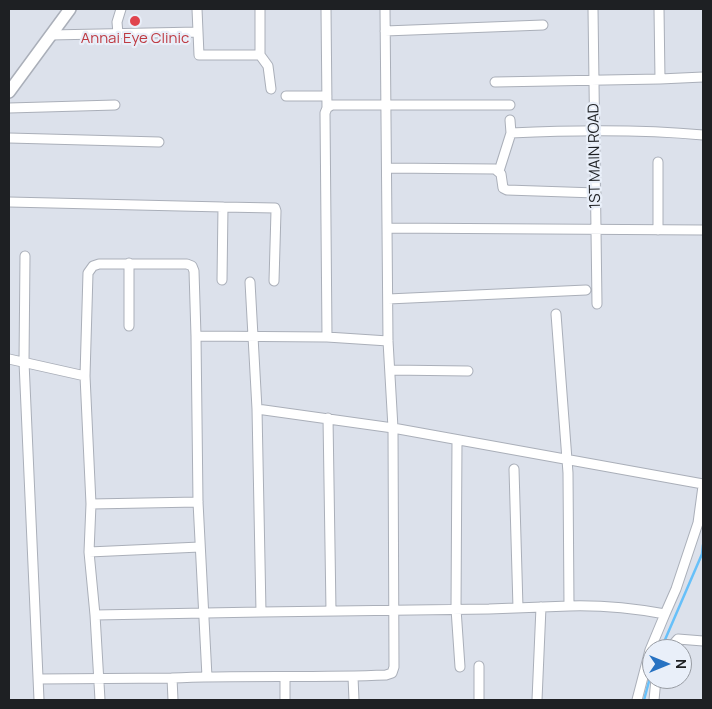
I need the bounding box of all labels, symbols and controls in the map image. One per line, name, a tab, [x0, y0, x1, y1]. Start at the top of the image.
marker: Annai Eye Clinic	[128, 14, 142, 28]
place label: Annai Eye Clinic	[81, 30, 189, 48]
street label: 1ST MAIN ROAD	[585, 103, 605, 209]
north arrow	[642, 639, 692, 689]
text: N	[672, 659, 691, 669]

